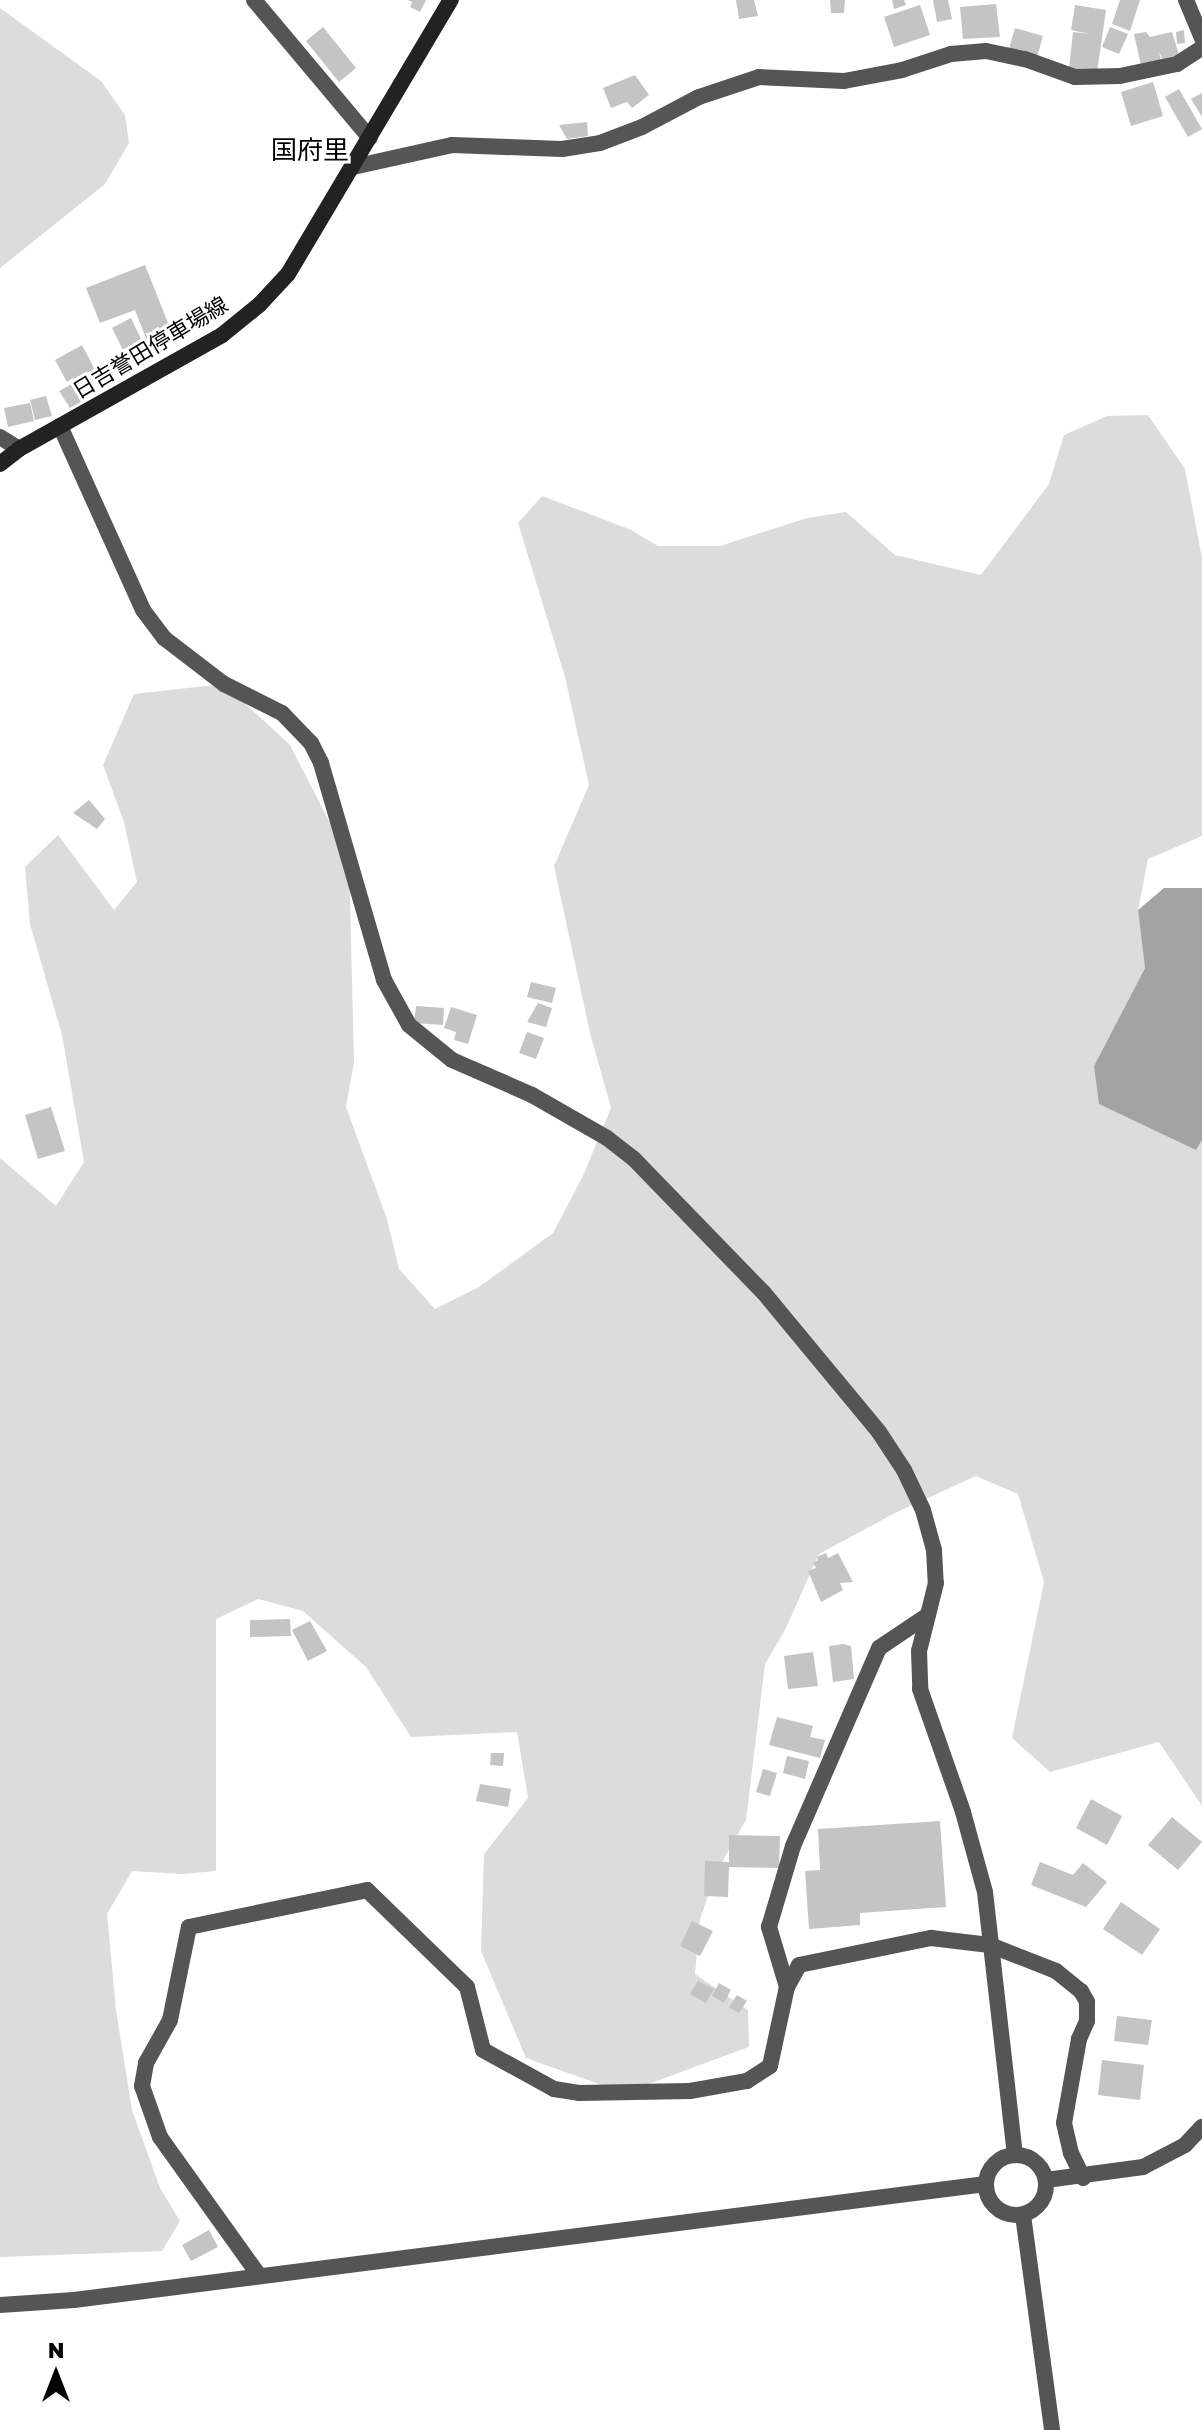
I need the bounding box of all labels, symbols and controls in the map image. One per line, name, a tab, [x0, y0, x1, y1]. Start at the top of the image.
district label: 国府里	[271, 134, 349, 166]
street label: 日吉誉田停車場線	[68, 290, 232, 404]
north arrow	[16, 2334, 96, 2414]
text: N	[48, 2336, 64, 2363]

